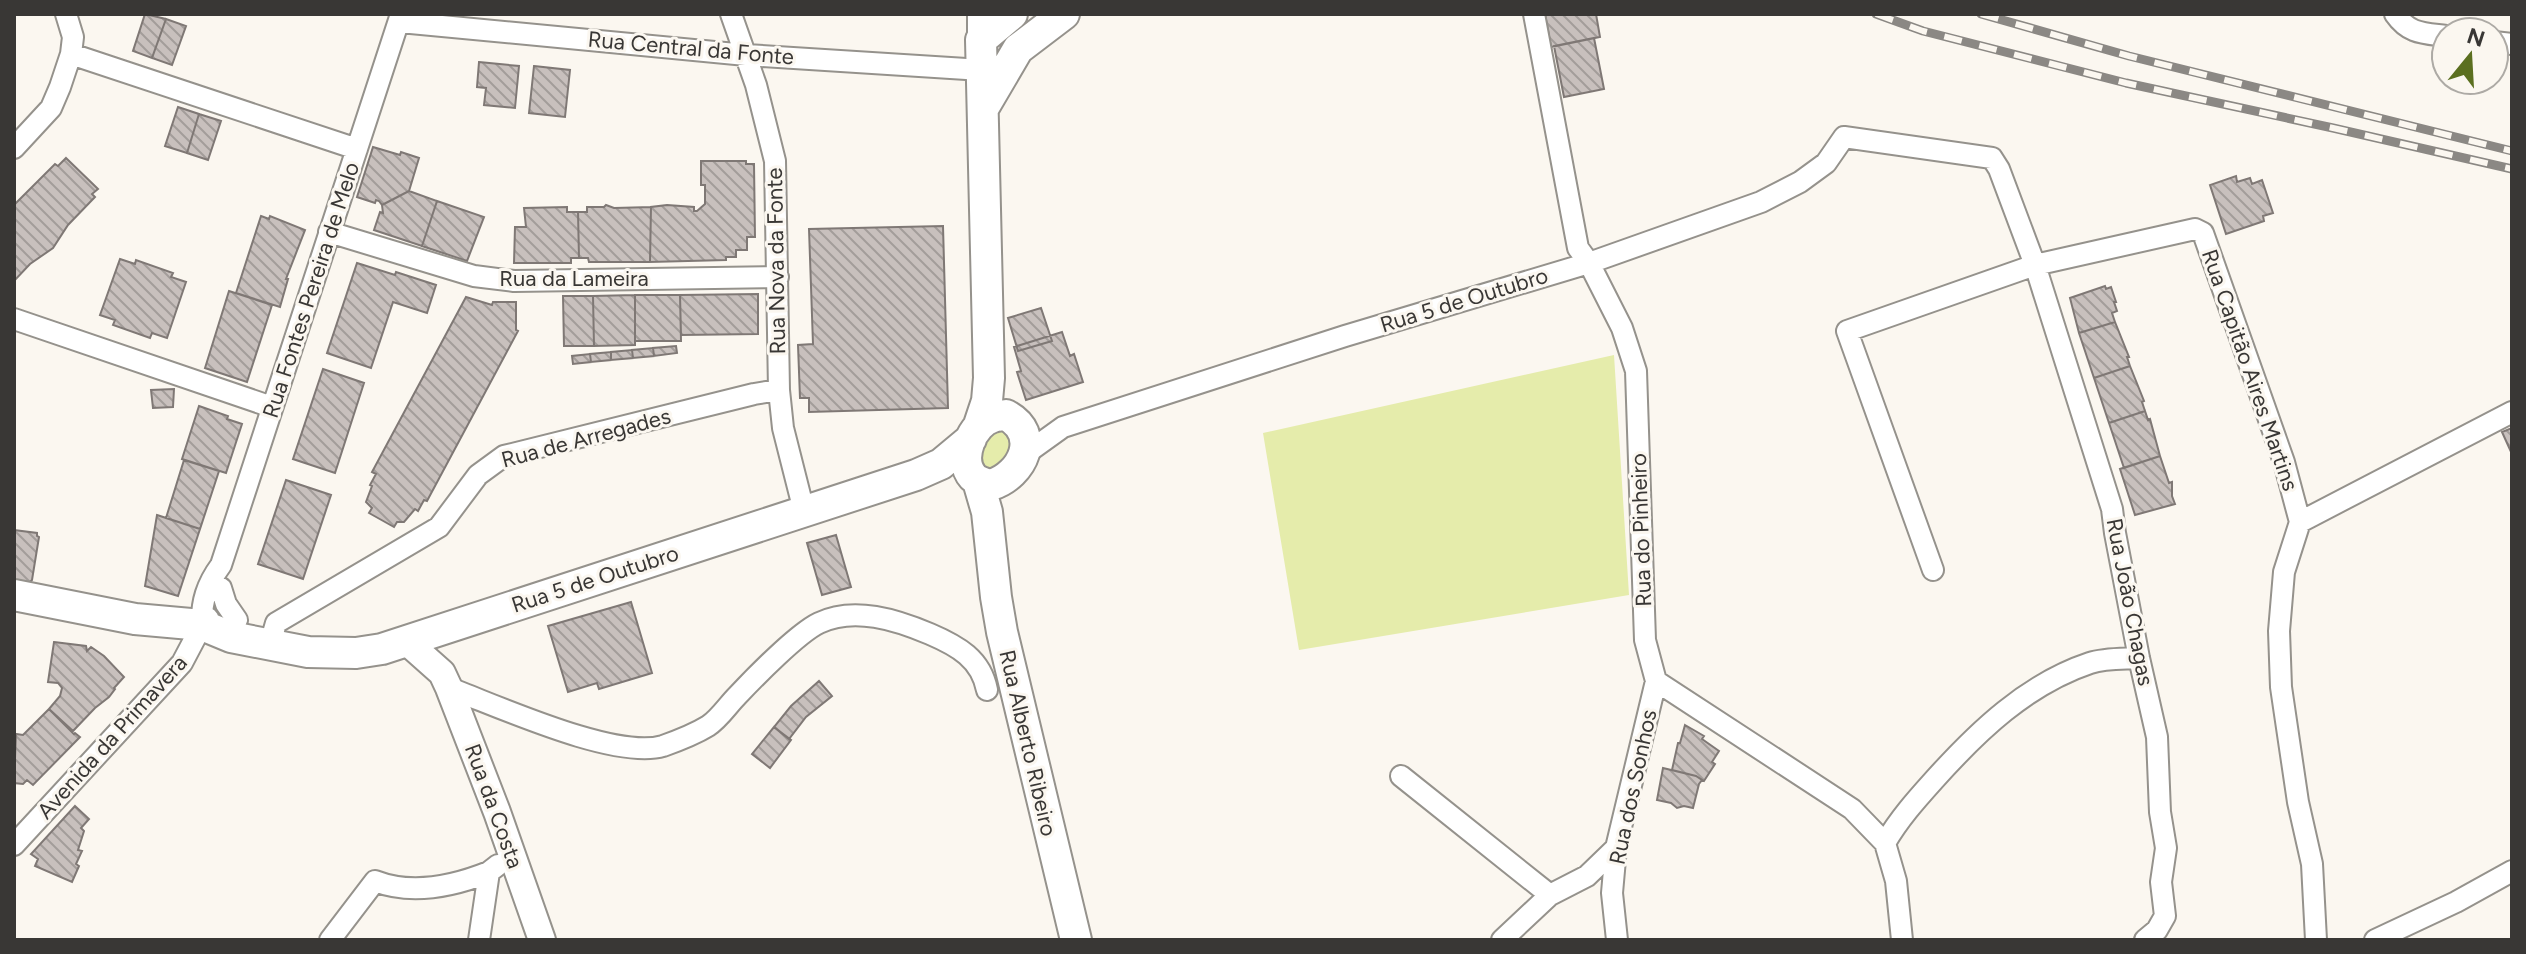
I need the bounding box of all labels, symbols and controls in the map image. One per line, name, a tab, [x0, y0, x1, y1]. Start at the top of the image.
north arrow	[2430, 16, 2510, 96]
text: N	[2464, 22, 2488, 53]
street label: Rua Central da Fonte	[587, 26, 795, 70]
street label: Rua Fontes Pereira de Melo	[257, 159, 365, 421]
street label: Rua Nova da Fonte	[761, 167, 791, 355]
street label: Rua Capitão Aires Martins	[2196, 246, 2304, 494]
street label: Rua 5 de Outubro	[1377, 262, 1551, 338]
street label: Rua da Lameira	[499, 265, 649, 292]
street label: Rua de Arregades	[498, 402, 674, 474]
street label: Rua do Pinheiro	[1625, 453, 1657, 607]
street label: Rua João Chagas	[2101, 516, 2159, 688]
street label: Rua 5 de Outubro	[508, 539, 682, 619]
street label: Rua Alberto Ribeiro	[993, 647, 1063, 839]
street label: Avenida da Primavera	[31, 650, 193, 824]
street label: Rua dos Sonhos	[1603, 707, 1663, 867]
street label: Rua da Costa	[459, 740, 529, 872]

